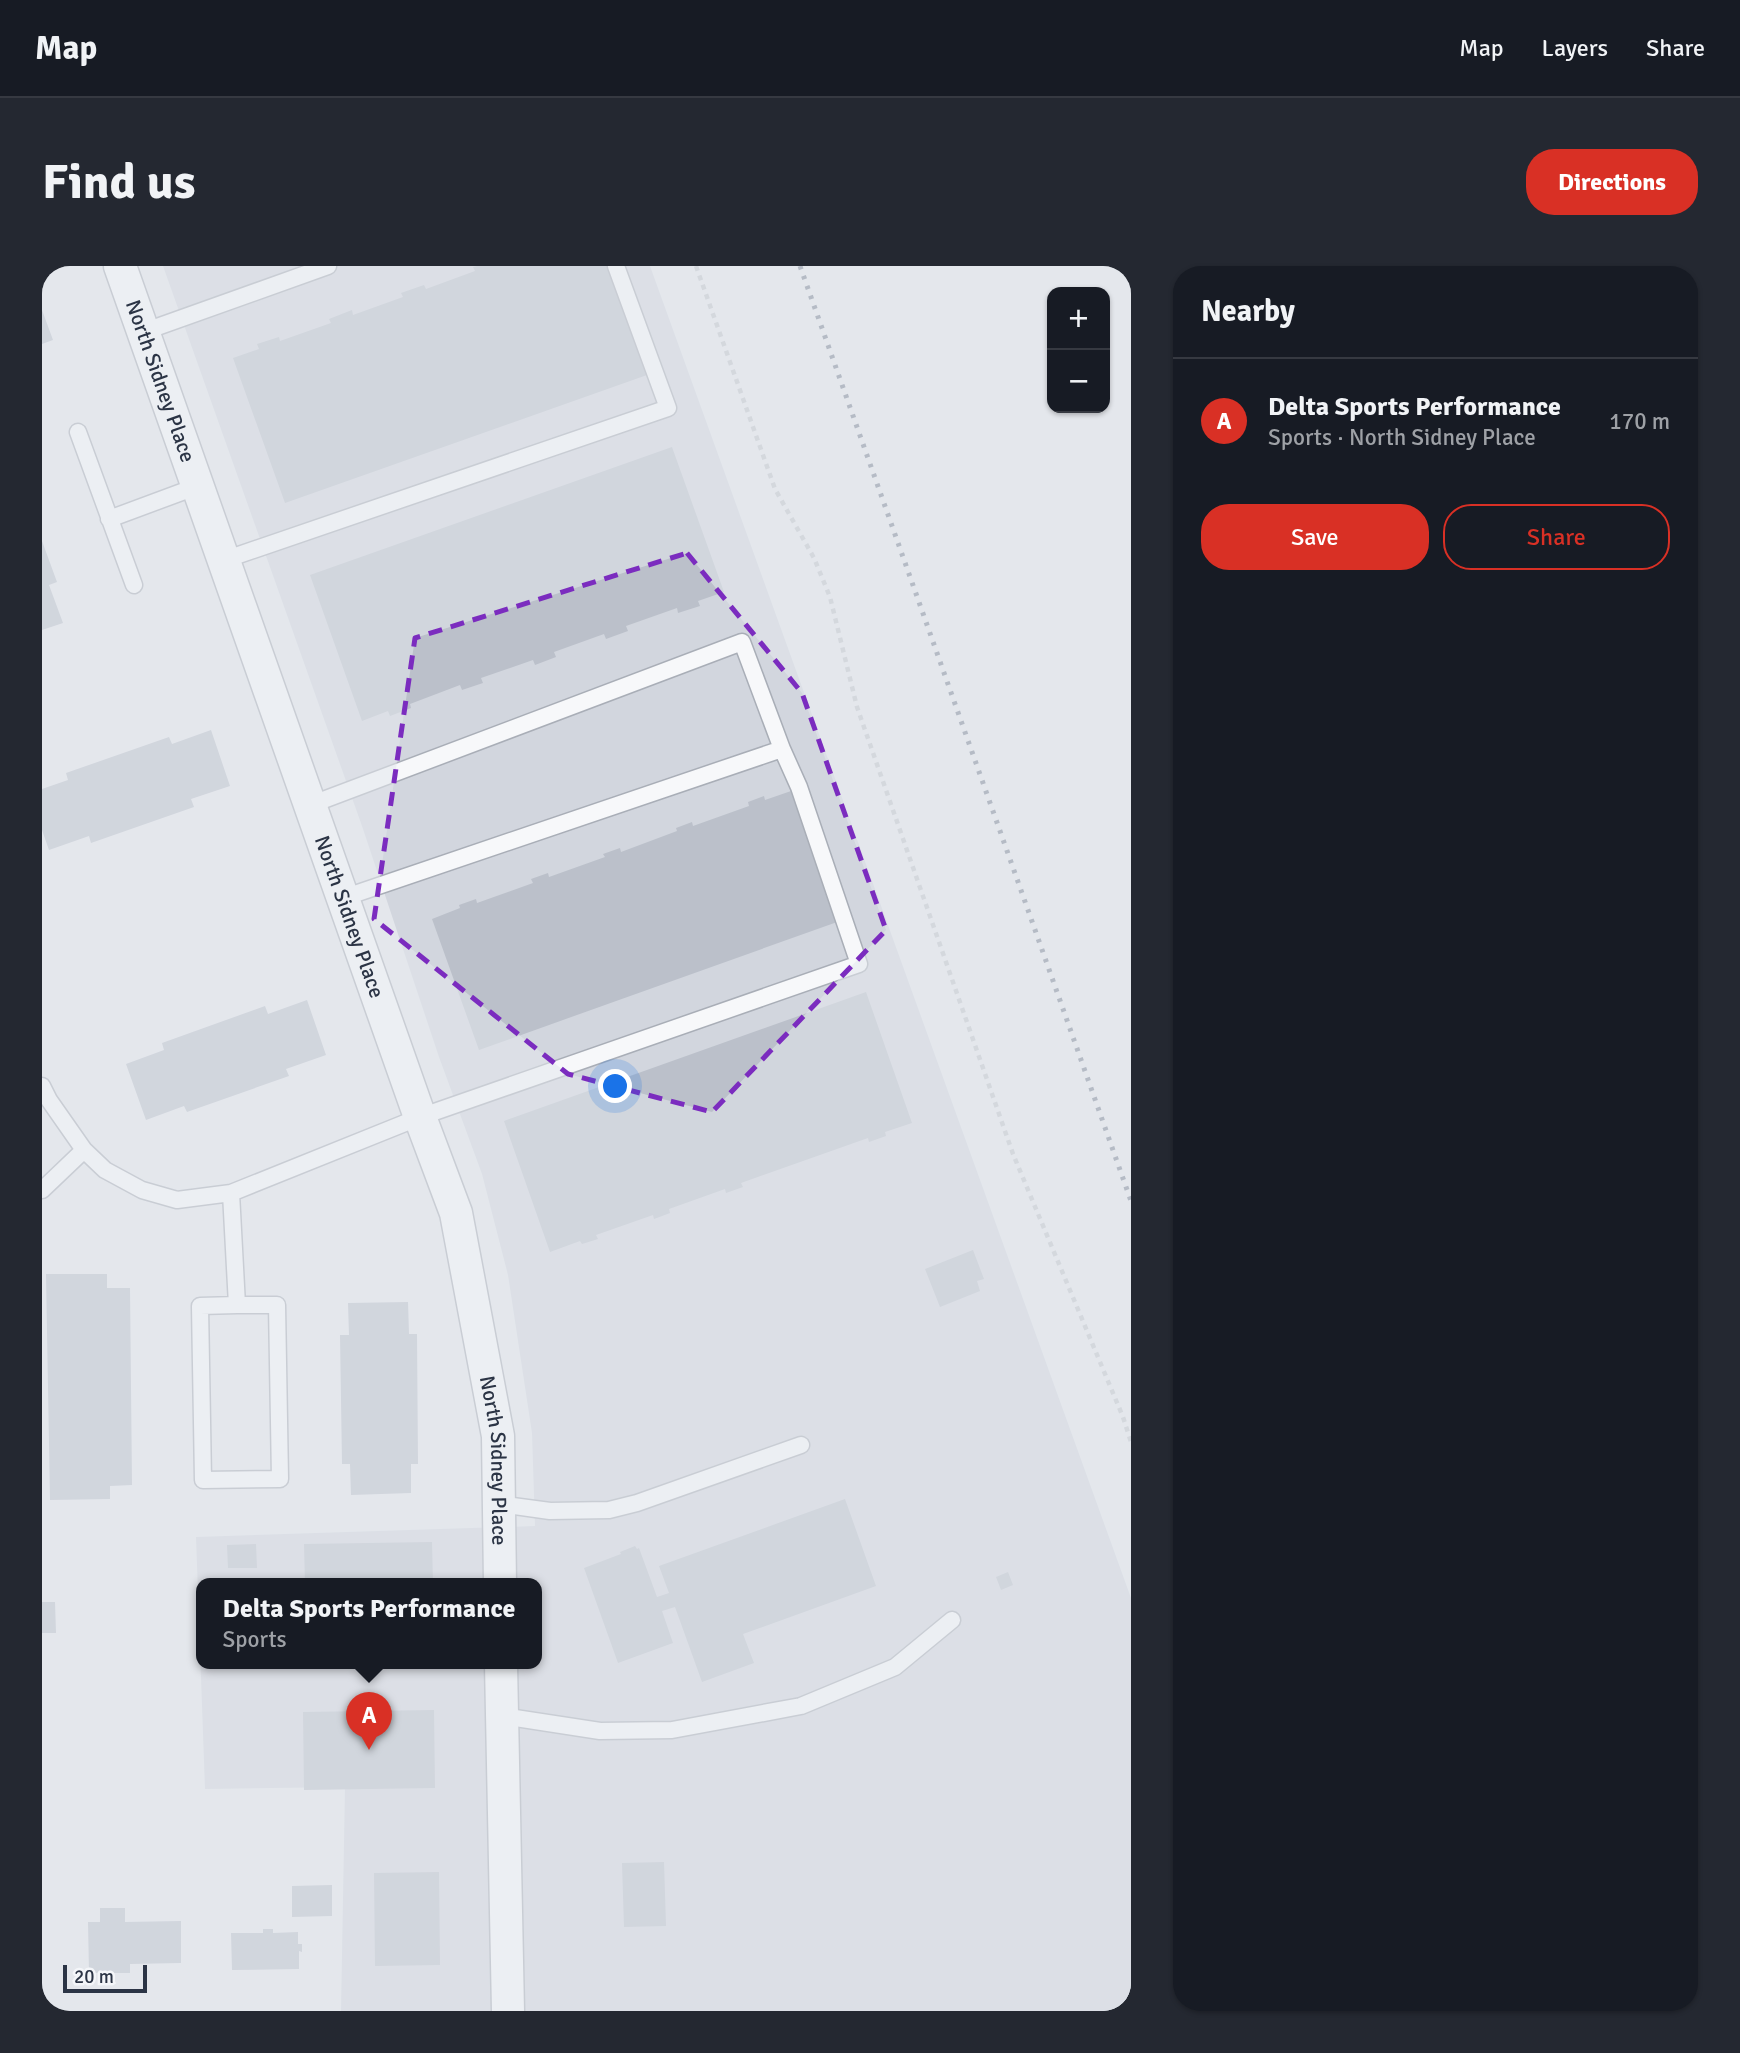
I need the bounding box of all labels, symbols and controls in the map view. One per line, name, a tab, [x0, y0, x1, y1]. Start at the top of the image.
text: Map	[35, 28, 97, 69]
text: Map	[1459, 33, 1504, 63]
text: Layers	[1542, 33, 1608, 63]
text: Share	[1646, 33, 1705, 63]
button: Directions	[1526, 149, 1698, 215]
text: Find us	[42, 152, 195, 212]
map controls	[1047, 287, 1110, 413]
button: +	[1047, 287, 1110, 350]
text: Nearby	[1201, 293, 1295, 330]
street label: North Sidney Place	[120, 296, 201, 466]
button: −	[1047, 350, 1110, 413]
text: Delta Sports Performance	[1268, 391, 1561, 423]
text: A	[1217, 407, 1231, 436]
text: 170 m	[1609, 407, 1670, 436]
text: Sports · North Sidney Place	[1268, 423, 1536, 452]
button: Save	[1201, 504, 1429, 570]
button: Share	[1443, 504, 1670, 570]
street label: North Sidney Place	[309, 832, 390, 1001]
your location	[598, 1069, 632, 1103]
street label: North Sidney Place	[474, 1374, 512, 1546]
popup	[196, 1578, 542, 1669]
text: Delta Sports Performance	[223, 1593, 515, 1625]
text: Sports	[223, 1625, 287, 1654]
pin: A	[346, 1692, 392, 1750]
scale bar	[63, 1962, 147, 1994]
text: 20 m	[74, 1965, 114, 1989]

